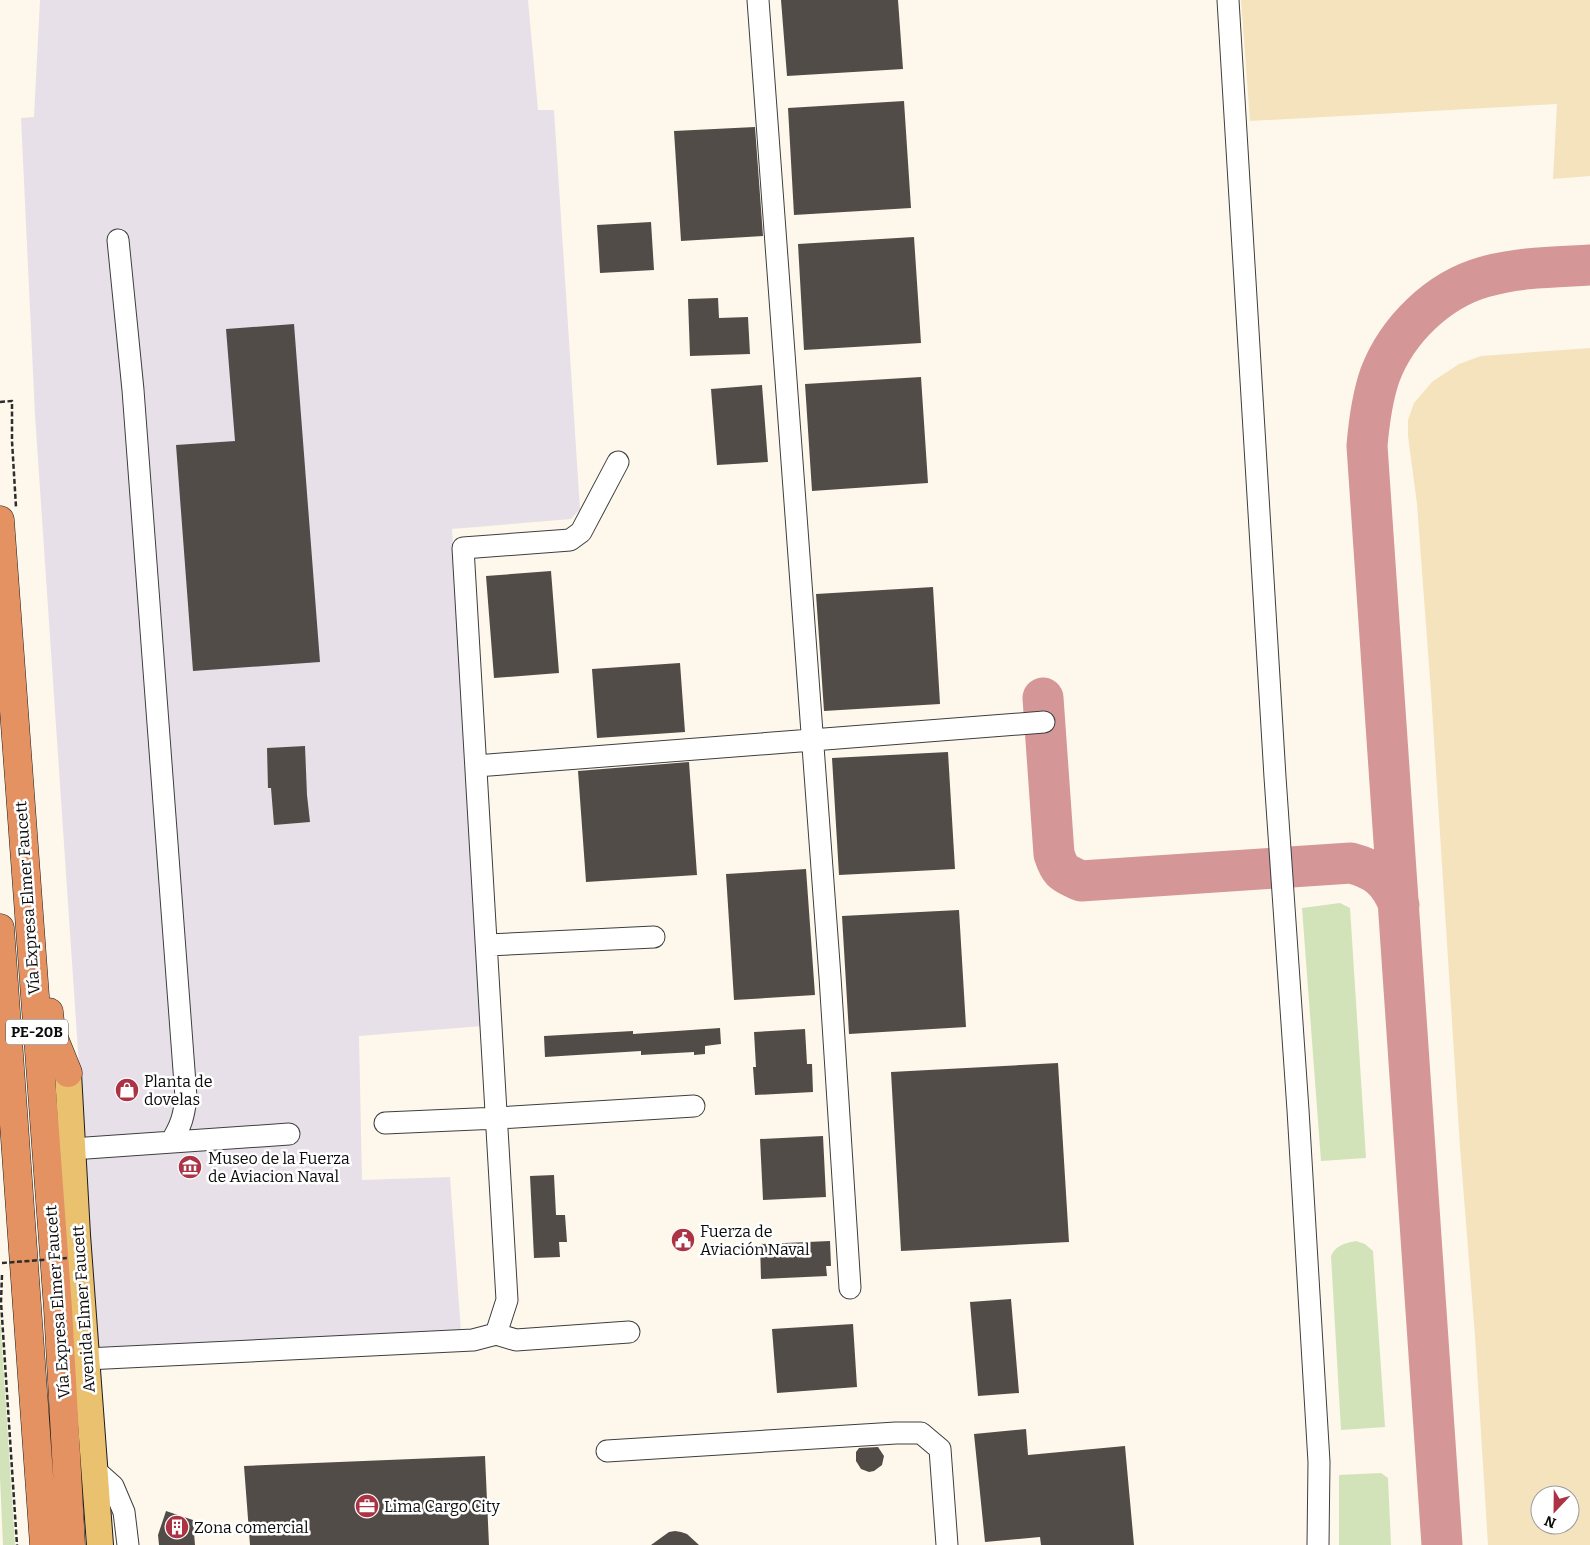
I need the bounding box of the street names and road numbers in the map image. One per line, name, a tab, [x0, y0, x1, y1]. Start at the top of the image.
street label: Vía Expresa Elmer Faucett	[11, 800, 44, 995]
road number: PE-20B	[6, 1020, 68, 1044]
street label: Vía Expresa Elmer Faucett	[41, 1204, 74, 1399]
street label: Avenida Elmer Faucett	[68, 1224, 99, 1393]

